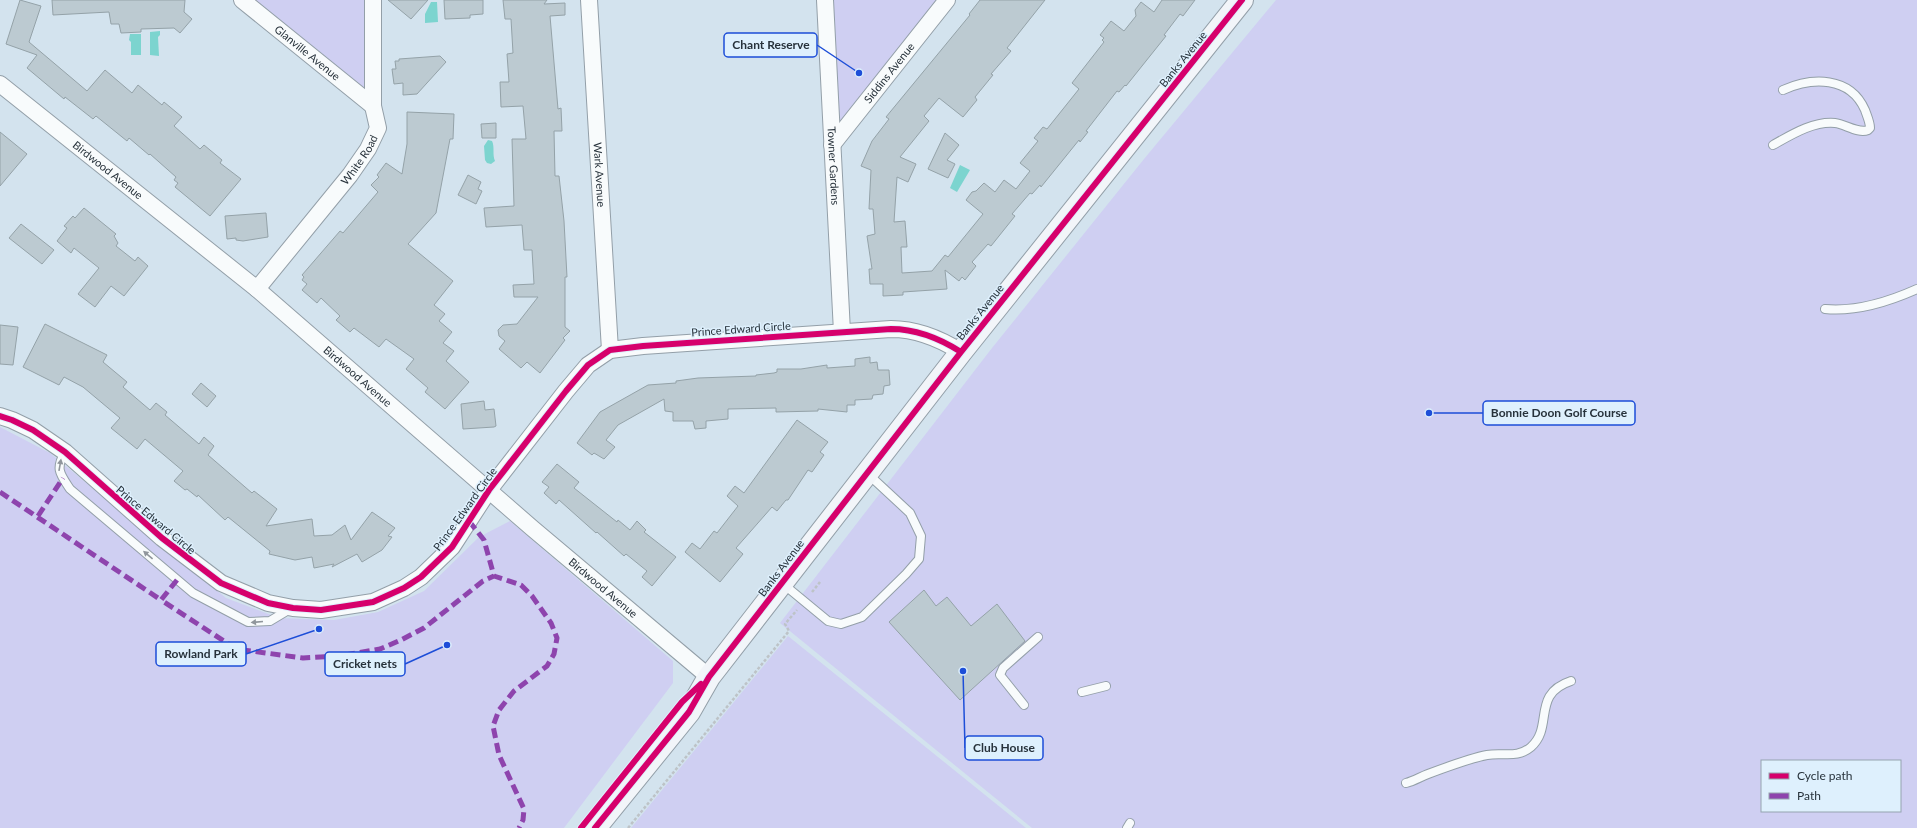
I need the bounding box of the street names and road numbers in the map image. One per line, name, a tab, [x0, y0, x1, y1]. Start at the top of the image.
street label: Glanville Avenue	[272, 22, 343, 83]
street label: Banks Avenue	[1156, 28, 1209, 89]
street label: Siddins Avenue	[861, 40, 917, 105]
street label: Towner Gardens	[825, 126, 843, 206]
street label: White Road	[338, 133, 380, 187]
street label: Birdwood Avenue	[71, 138, 146, 202]
street label: Wark Avenue	[592, 142, 608, 208]
street label: Banks Avenue	[953, 281, 1006, 342]
street label: Prince Edward Circle	[691, 319, 791, 338]
street label: Birdwood Avenue	[321, 343, 395, 409]
street label: Prince Edward Circle	[430, 464, 499, 553]
street label: Prince Edward Circle	[114, 483, 199, 557]
street label: Banks Avenue	[755, 537, 806, 599]
street label: Birdwood Avenue	[566, 555, 641, 620]

